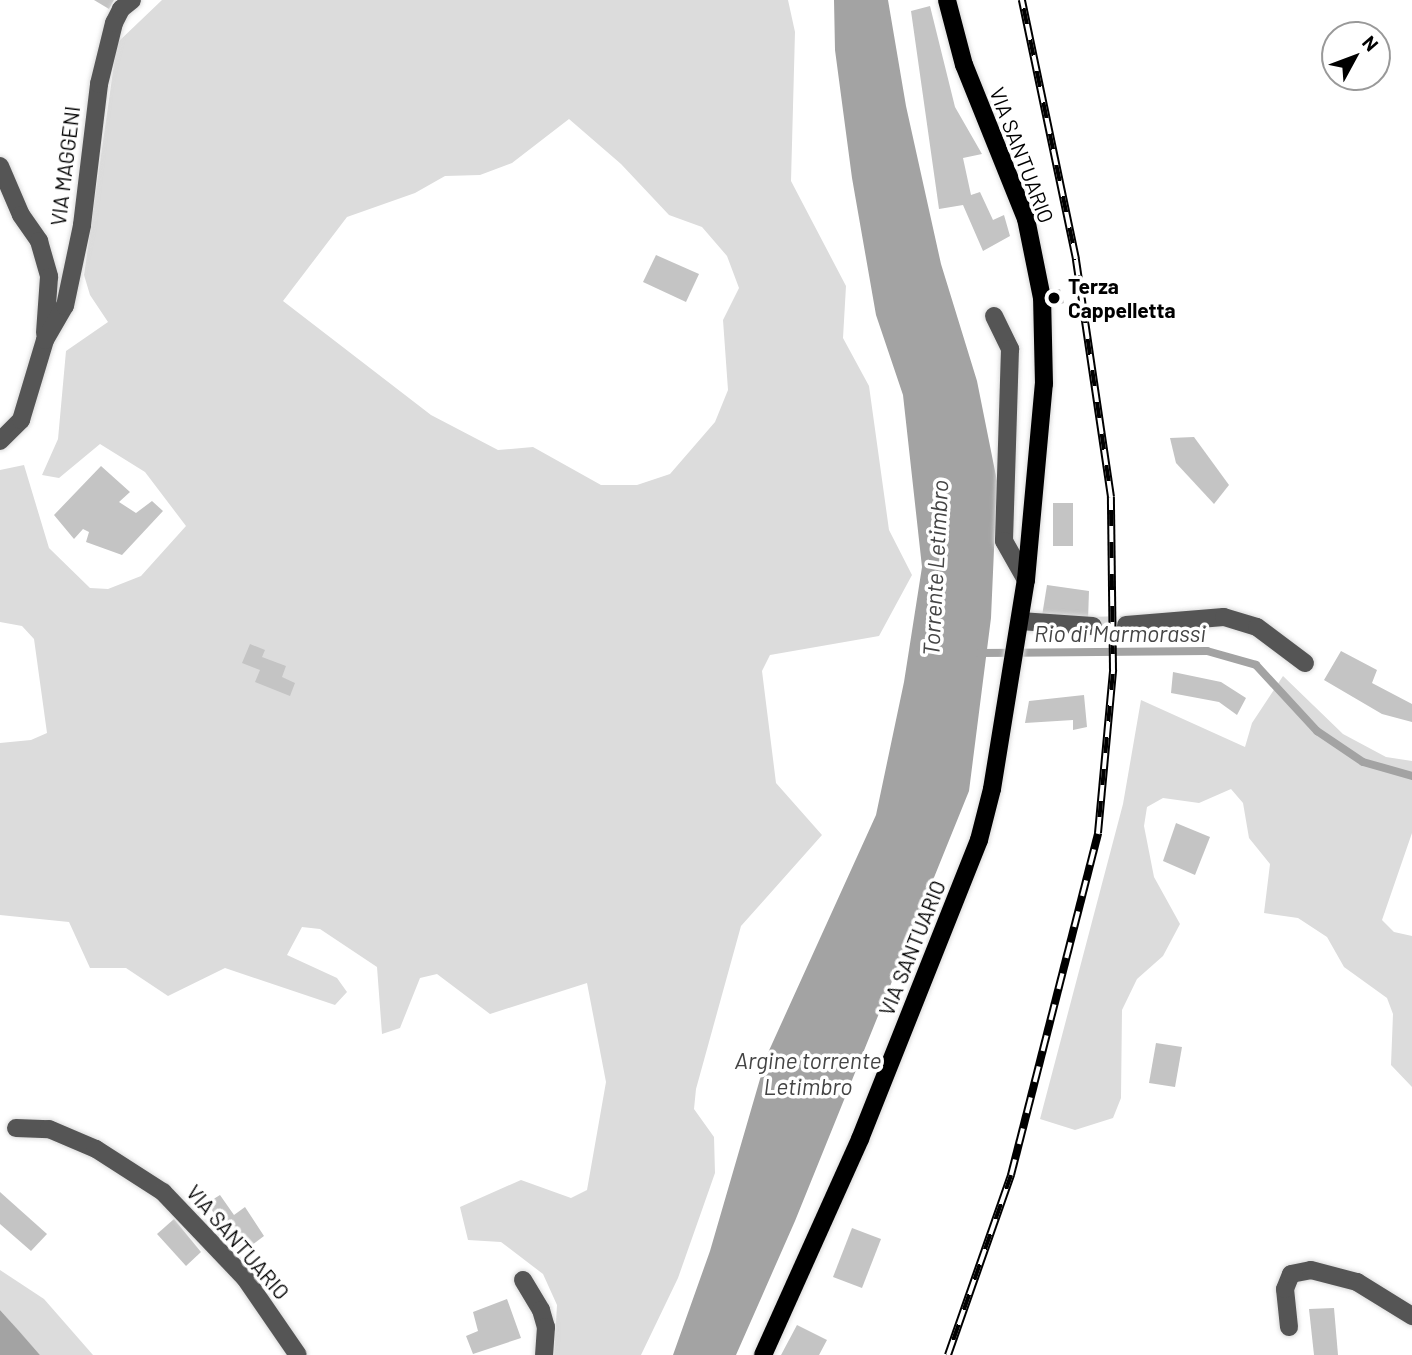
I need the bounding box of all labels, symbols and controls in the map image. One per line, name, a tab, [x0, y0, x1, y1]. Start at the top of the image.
north arrow	[1321, 21, 1391, 91]
text: N	[1358, 31, 1384, 56]
street label: VIA SANTUARIO	[985, 84, 1059, 226]
street label: VIA MAGGENI	[45, 105, 85, 227]
place label: Terza Cappelletta	[1068, 273, 1176, 323]
marker: Terza Cappelletta	[1046, 290, 1062, 306]
water label: Torrente Letimbro	[917, 479, 953, 657]
water label: Rio di Marmorassi	[1034, 619, 1206, 647]
street label: VIA SANTUARIO	[873, 877, 951, 1019]
water label: Argine torrente Letimbro	[735, 1046, 881, 1100]
street label: VIA SANTUARIO	[181, 1180, 295, 1304]

